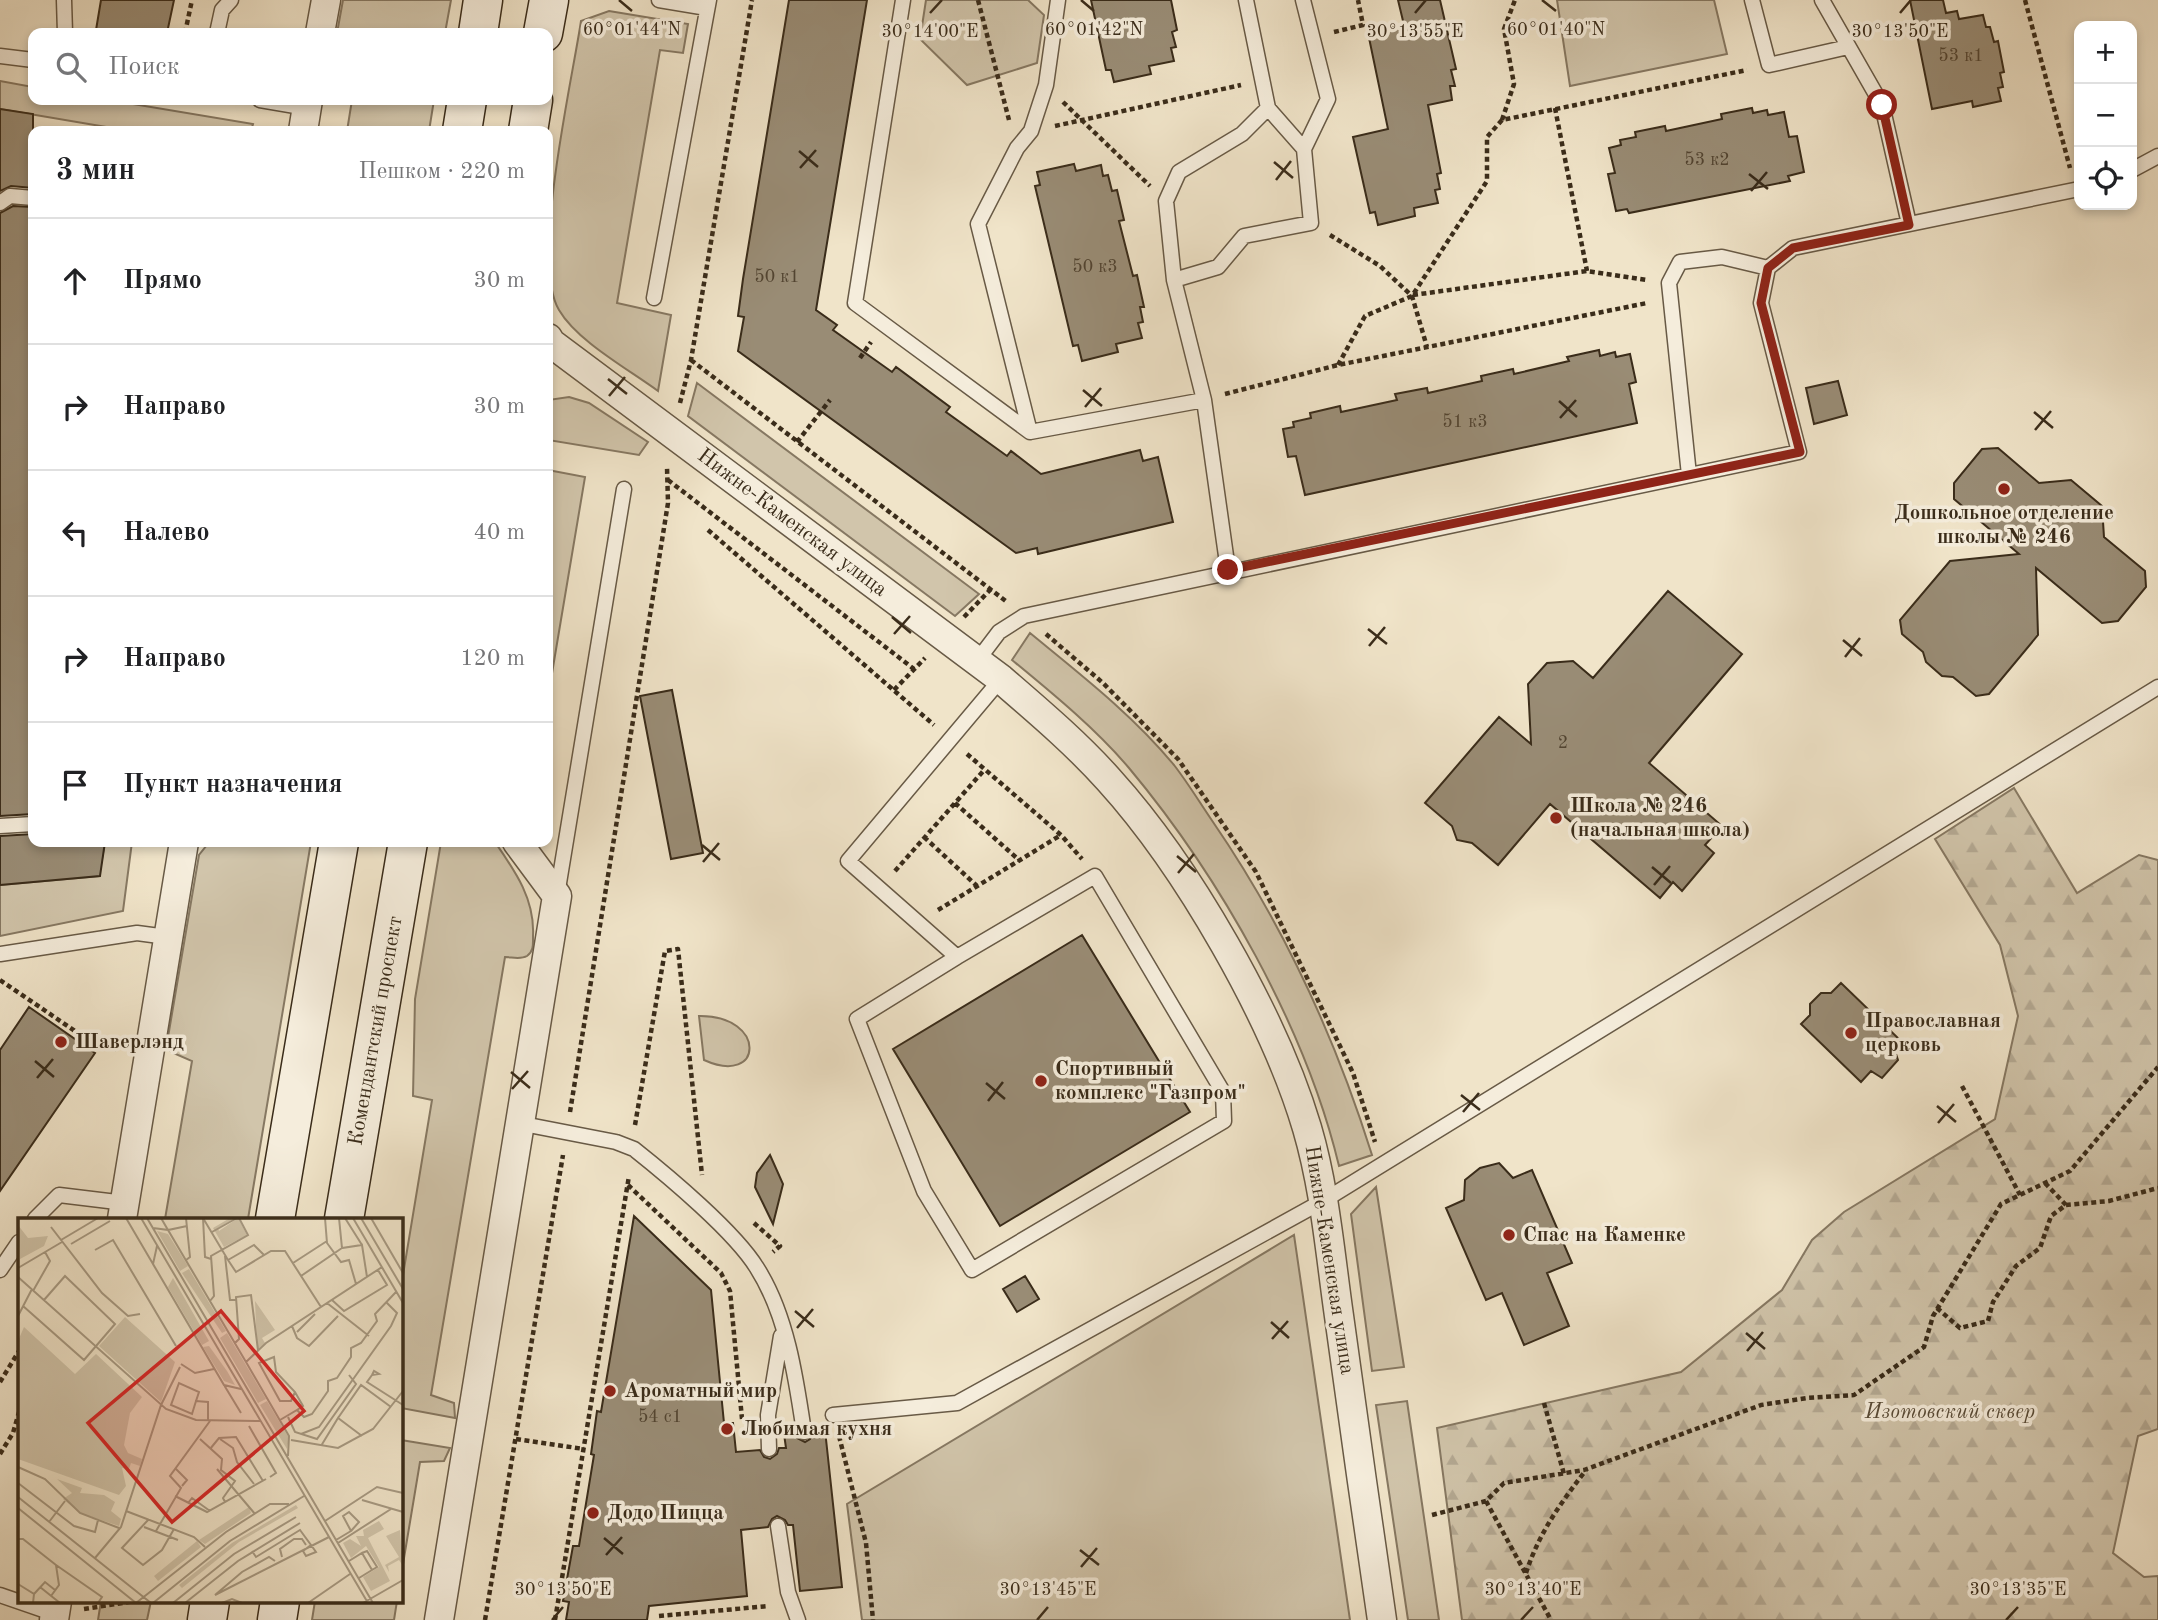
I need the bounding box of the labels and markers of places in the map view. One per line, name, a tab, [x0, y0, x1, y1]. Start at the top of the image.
marker: Дошкольное отделение школы № 246	[1996, 481, 2012, 497]
place label: Дошкольное отделение школы № 246	[1894, 503, 2114, 548]
place label: Школа № 246 (начальная школа)	[1570, 796, 1750, 841]
marker: Школа № 246 (начальная школа)	[1548, 810, 1564, 826]
place label: Православная церковь	[1865, 1011, 2001, 1056]
marker: Православная церковь	[1843, 1025, 1859, 1041]
place label: Шаверлэнд	[75, 1032, 184, 1053]
marker: Шаверлэнд	[53, 1034, 69, 1050]
place label: Спортивный комплекс "Газпром"	[1055, 1059, 1246, 1104]
marker: Спортивный комплекс "Газпром"	[1033, 1073, 1049, 1089]
place label: Спас на Каменке	[1523, 1225, 1686, 1246]
marker: Спас на Каменке	[1501, 1227, 1517, 1243]
place label: Ароматный мир	[624, 1381, 777, 1402]
marker: Ароматный мир	[602, 1383, 618, 1399]
place label: Любимая кухня	[741, 1419, 892, 1440]
marker: Любимая кухня	[719, 1421, 735, 1437]
place label: Додо Пицца	[607, 1503, 724, 1524]
marker: Додо Пицца	[585, 1505, 601, 1521]

